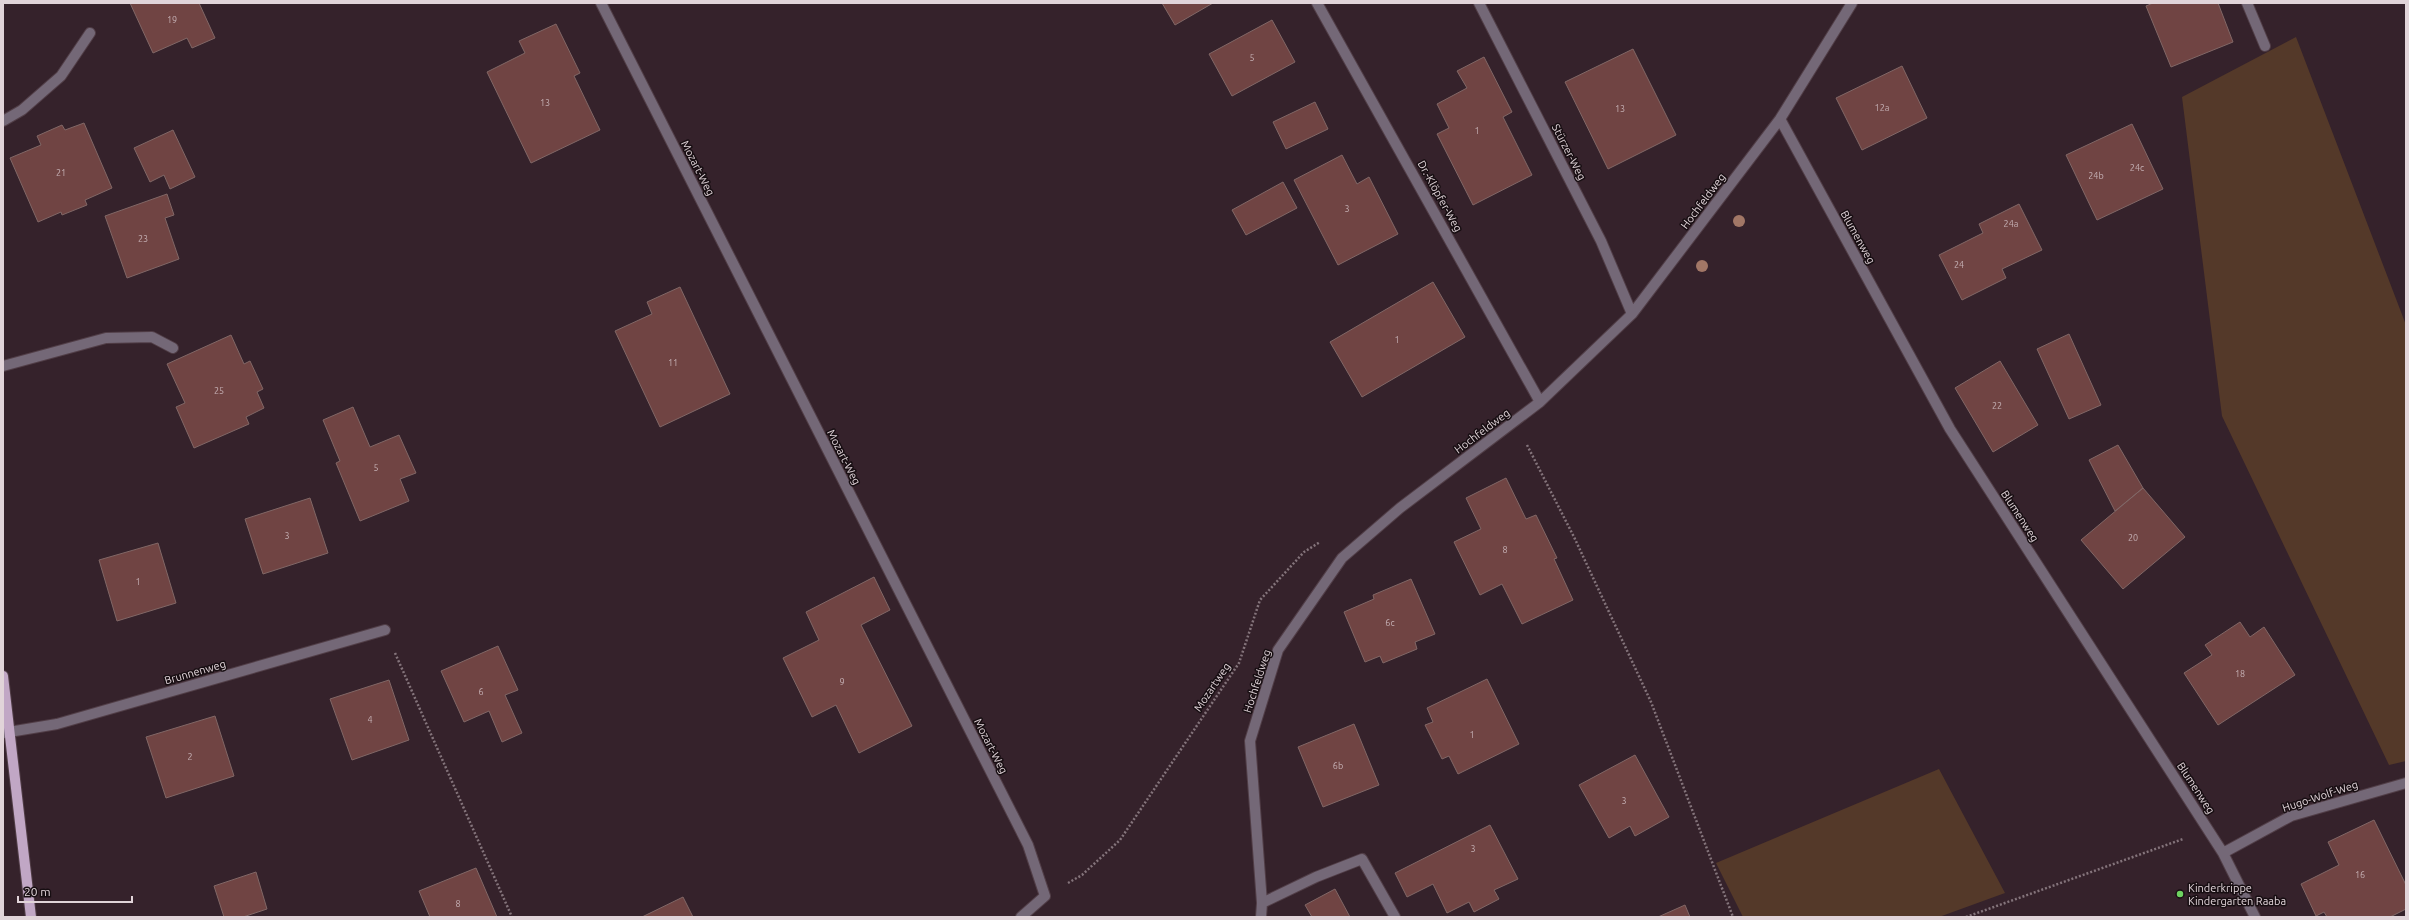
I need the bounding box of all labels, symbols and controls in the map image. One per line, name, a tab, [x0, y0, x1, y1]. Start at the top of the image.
house number: 19	[167, 15, 177, 25]
house number: 5	[1249, 53, 1255, 63]
house number: 13	[540, 98, 550, 108]
house number: 12a	[1875, 103, 1889, 113]
house number: 13	[1615, 104, 1625, 114]
street label: Stürzer-Weg	[1550, 122, 1588, 182]
house number: 1	[1474, 126, 1480, 136]
street label: Mozart-Weg	[679, 138, 717, 198]
street label: Dr.-Klöpfer-Weg	[1415, 158, 1465, 234]
house number: 24c	[2130, 163, 2144, 173]
house number: 21	[56, 168, 66, 178]
street label: Hochfeldweg	[1678, 171, 1728, 231]
house number: 24b	[2088, 171, 2104, 181]
house number: 3	[1344, 204, 1350, 214]
street label: Blumenweg	[1838, 208, 1878, 266]
house number: 24a	[2004, 219, 2018, 229]
house number: 23	[138, 234, 148, 244]
house number: 24	[1954, 260, 1964, 270]
house number: 1	[1394, 335, 1400, 345]
house number: 11	[668, 358, 678, 368]
house number: 25	[214, 386, 224, 396]
house number: 22	[1992, 401, 2002, 411]
street label: Hochfeldweg	[1452, 406, 1512, 456]
street label: Mozart-Weg	[825, 427, 863, 487]
house number: 5	[373, 463, 379, 473]
street label: Blumenweg	[1999, 488, 2041, 544]
house number: 3	[284, 531, 290, 541]
house number: 20	[2128, 533, 2138, 543]
house number: 8	[1502, 545, 1508, 555]
house number: 1	[135, 577, 141, 587]
house number: 6c	[1385, 618, 1395, 628]
street label: Hochfeldweg	[1241, 648, 1273, 714]
street label: Brunnenweg	[163, 658, 227, 686]
street label: Mozartweg	[1191, 660, 1233, 714]
house number: 18	[2235, 669, 2245, 679]
house number: 9	[839, 677, 845, 687]
house number: 6	[478, 687, 484, 697]
house number: 4	[367, 715, 373, 725]
street label: Mozart-Weg	[972, 716, 1010, 776]
house number: 1	[1469, 730, 1475, 740]
house number: 2	[187, 752, 193, 762]
street label: Blumenweg	[2175, 760, 2217, 816]
house number: 6b	[1333, 761, 1343, 771]
street label: Hugo-Wolf-Weg	[2281, 778, 2359, 814]
house number: 3	[1621, 796, 1627, 806]
house number: 3	[1470, 844, 1476, 854]
house number: 16	[2355, 870, 2365, 880]
scale bar	[18, 878, 132, 904]
place label: Kinderkrippe Kindergarten Raaba	[2188, 882, 2286, 907]
text: 20 m	[24, 885, 51, 898]
marker: Kinderkrippe Kindergarten Raaba	[2175, 889, 2185, 899]
house number: 8	[455, 899, 461, 909]

